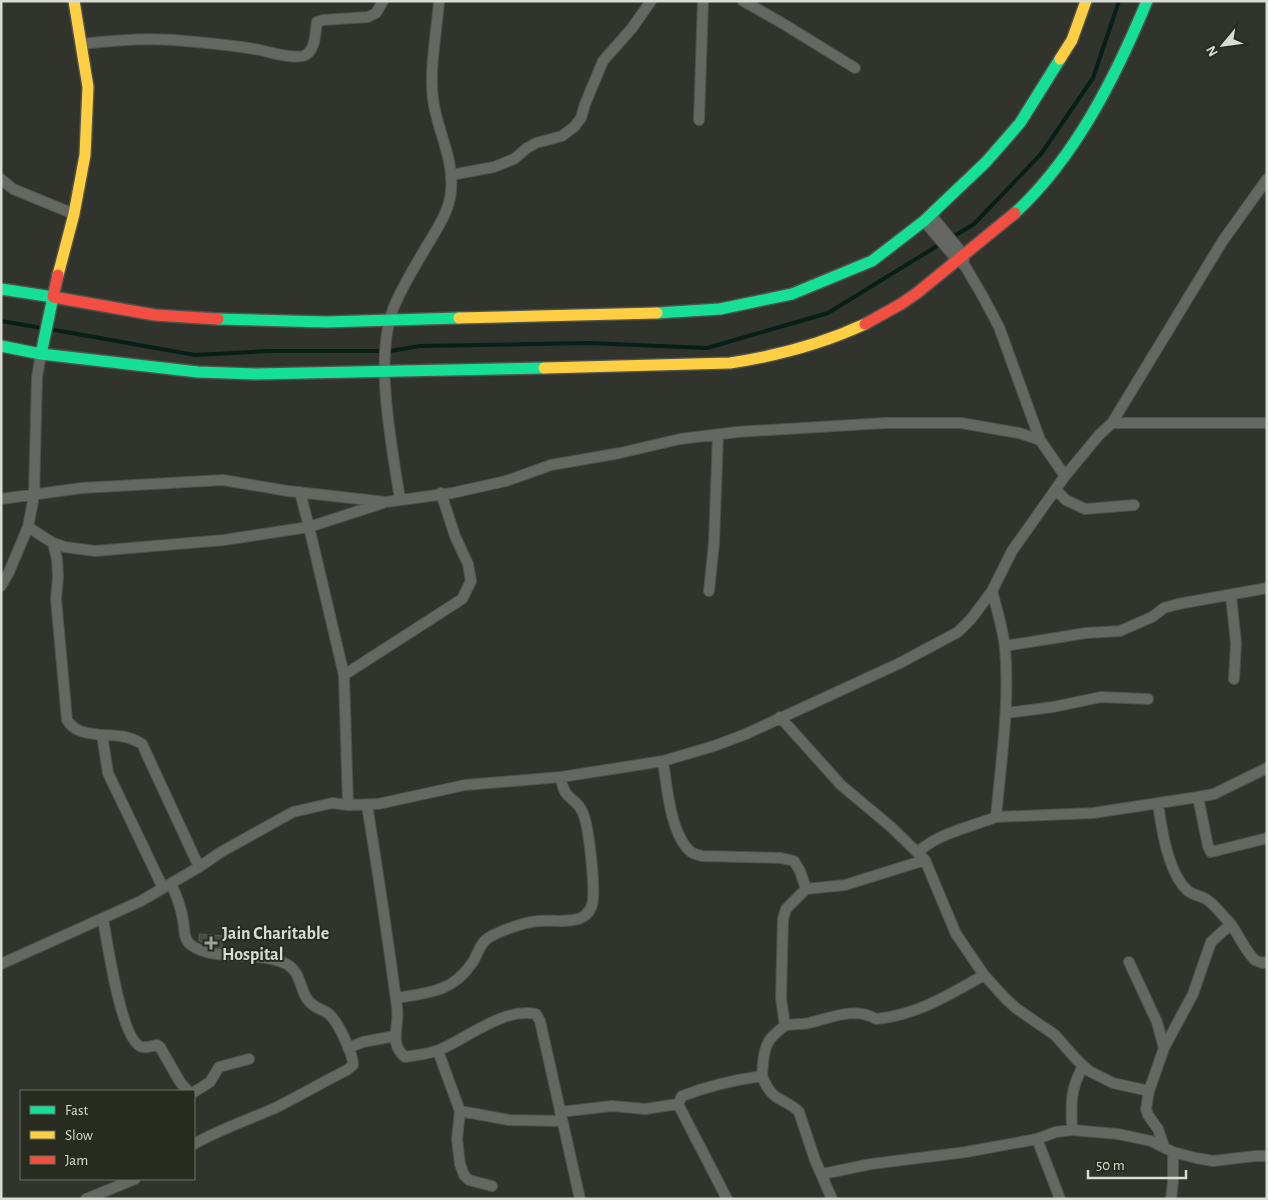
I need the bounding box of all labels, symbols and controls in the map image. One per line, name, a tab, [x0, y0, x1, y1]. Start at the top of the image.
north arrow	[1198, 20, 1248, 70]
text: N	[1204, 43, 1221, 58]
place label: Jain Charitable Hospital	[222, 925, 329, 964]
marker: Jain Charitable Hospital	[204, 936, 218, 950]
legend	[20, 1090, 195, 1180]
text: Fast	[65, 1103, 89, 1118]
text: Slow	[65, 1128, 93, 1143]
scale bar	[1088, 1148, 1186, 1180]
text: Jam	[65, 1153, 88, 1168]
text: 50 m	[1096, 1158, 1125, 1173]

